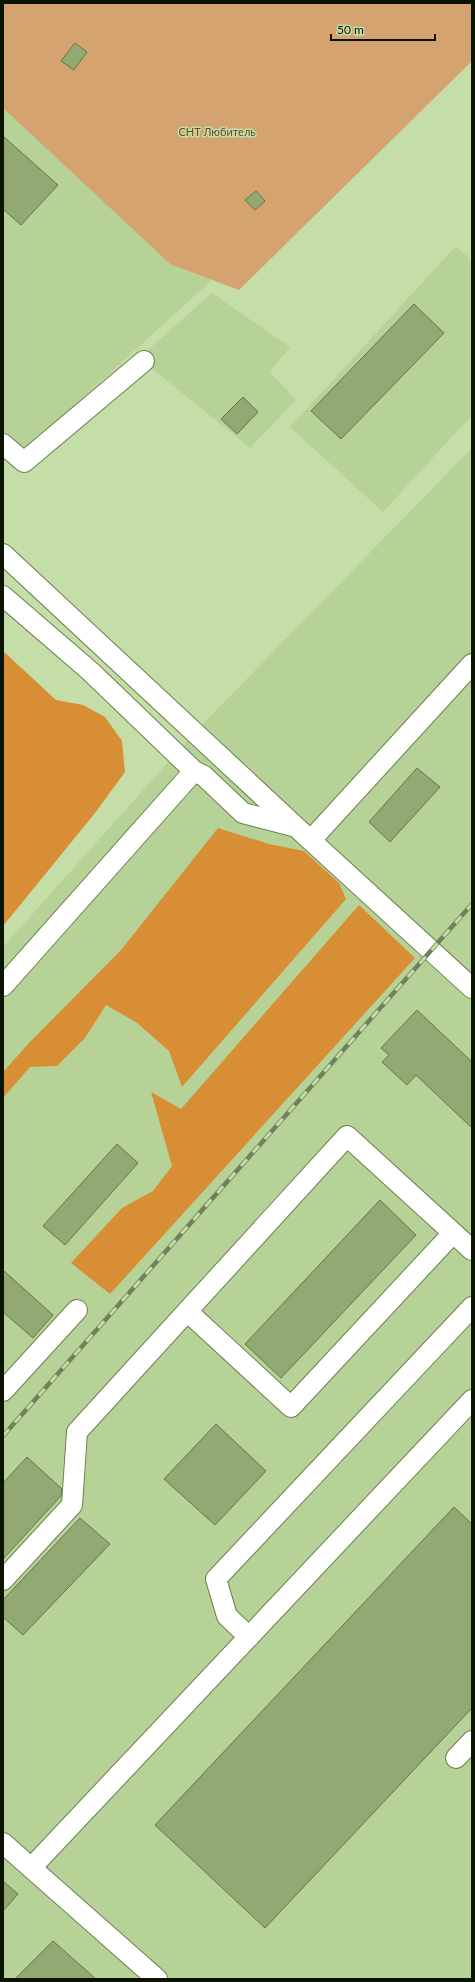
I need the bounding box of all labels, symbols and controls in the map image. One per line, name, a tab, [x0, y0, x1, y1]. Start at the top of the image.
scale bar	[331, 16, 435, 42]
text: 50 m	[337, 22, 364, 37]
park label: СНТ Любитель	[178, 125, 256, 138]

